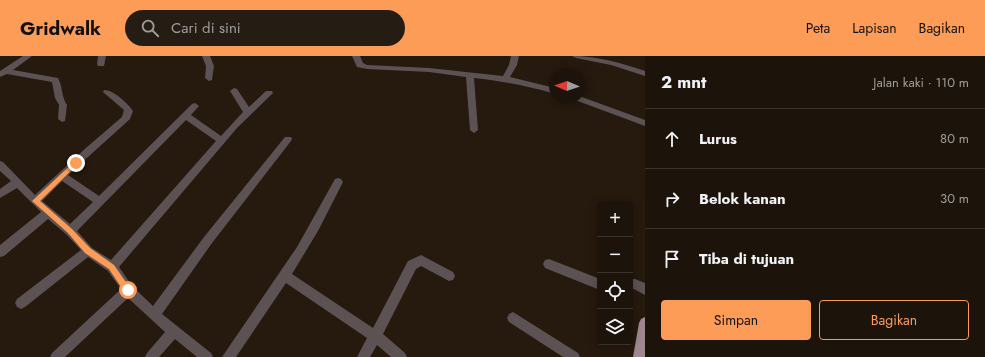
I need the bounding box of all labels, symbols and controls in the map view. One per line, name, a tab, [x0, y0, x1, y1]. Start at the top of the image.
search box	[125, 10, 405, 46]
text: Gridwalk	[20, 15, 101, 42]
icon: search	[139, 17, 161, 39]
text: Cari di sini	[171, 17, 241, 39]
text: Peta	[806, 18, 830, 38]
text: Lapisan	[852, 18, 897, 38]
text: Bagikan	[919, 18, 965, 38]
north arrow	[549, 68, 585, 104]
text: 2 mnt	[661, 70, 706, 94]
text: Jalan kaki · 110 m	[873, 73, 969, 92]
icon: ahead	[661, 128, 683, 150]
text: Lurus	[699, 128, 737, 150]
text: 80 m	[940, 129, 969, 148]
route end	[67, 154, 85, 172]
icon: right	[661, 188, 683, 210]
text: Belok kanan	[699, 188, 786, 210]
text: 30 m	[940, 189, 969, 208]
map controls	[597, 201, 633, 345]
button: +	[597, 201, 633, 237]
button: −	[597, 237, 633, 273]
icon: arrive	[661, 248, 683, 270]
text: Tiba di tujuan	[699, 248, 794, 270]
button: locate	[597, 273, 633, 309]
route start	[119, 281, 137, 299]
button: Simpan	[661, 300, 811, 340]
button: Bagikan	[819, 300, 969, 340]
button: layers	[597, 309, 633, 345]

